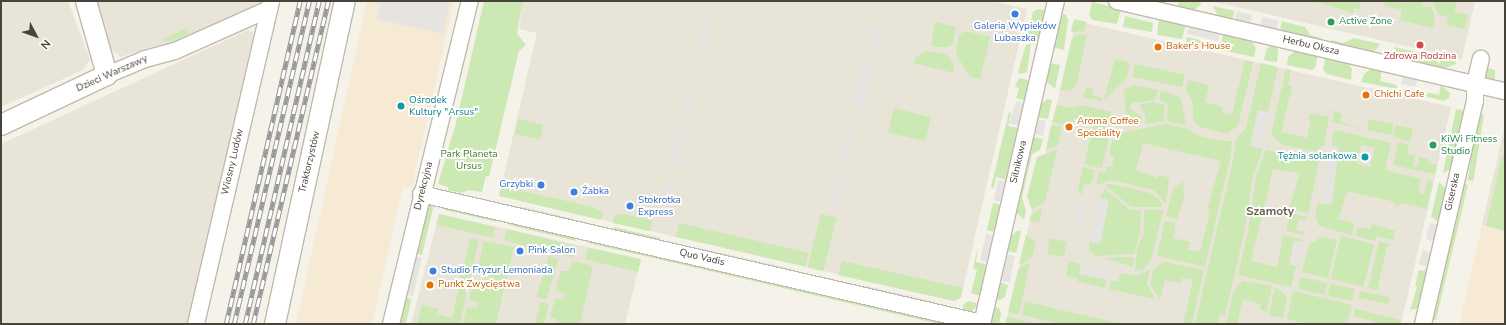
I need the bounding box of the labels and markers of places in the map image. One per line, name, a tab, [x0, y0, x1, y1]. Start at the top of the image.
marker: Galeria Wypieków Lubaszka	[1010, 9, 1020, 19]
place label: Active Zone	[1339, 16, 1392, 28]
marker: Active Zone	[1326, 17, 1336, 27]
place label: Galeria Wypieków Lubaszka	[974, 20, 1056, 44]
marker: Zdrowa Rodzina	[1415, 40, 1425, 50]
place label: Baker's House	[1166, 41, 1230, 53]
marker: Baker's House	[1153, 42, 1163, 52]
place label: Zdrowa Rodzina	[1384, 51, 1456, 63]
place label: Chichi Cafe	[1374, 89, 1424, 101]
marker: Chichi Cafe	[1361, 90, 1371, 100]
place label: Ośrodek Kultury "Arsus"	[409, 94, 478, 118]
marker: Ośrodek Kultury "Arsus"	[396, 101, 406, 111]
place label: Aroma Coffee Speciality	[1077, 115, 1139, 138]
marker: Aroma Coffee Speciality	[1064, 122, 1074, 132]
place label: KiWi Fitness Studio	[1441, 133, 1497, 156]
marker: KiWi Fitness Studio	[1428, 140, 1438, 150]
place label: Tężnia solankowa	[1278, 151, 1357, 163]
marker: Tężnia solankowa	[1360, 152, 1370, 162]
place label: Grzybki	[499, 179, 533, 191]
marker: Grzybki	[536, 180, 546, 190]
place label: Żabka	[582, 186, 609, 198]
marker: Żabka	[569, 187, 579, 197]
place label: Stokrotka Express	[638, 194, 681, 218]
marker: Stokrotka Express	[625, 201, 635, 211]
place label: Pink Salon	[528, 245, 575, 257]
marker: Pink Salon	[515, 246, 525, 256]
place label: Studio Fryzur Lemoniada	[441, 265, 552, 277]
marker: Studio Fryzur Lemoniada	[428, 266, 438, 276]
place label: Punkt Zwycięstwa	[438, 279, 520, 291]
marker: Punkt Zwycięstwa	[425, 280, 435, 290]

